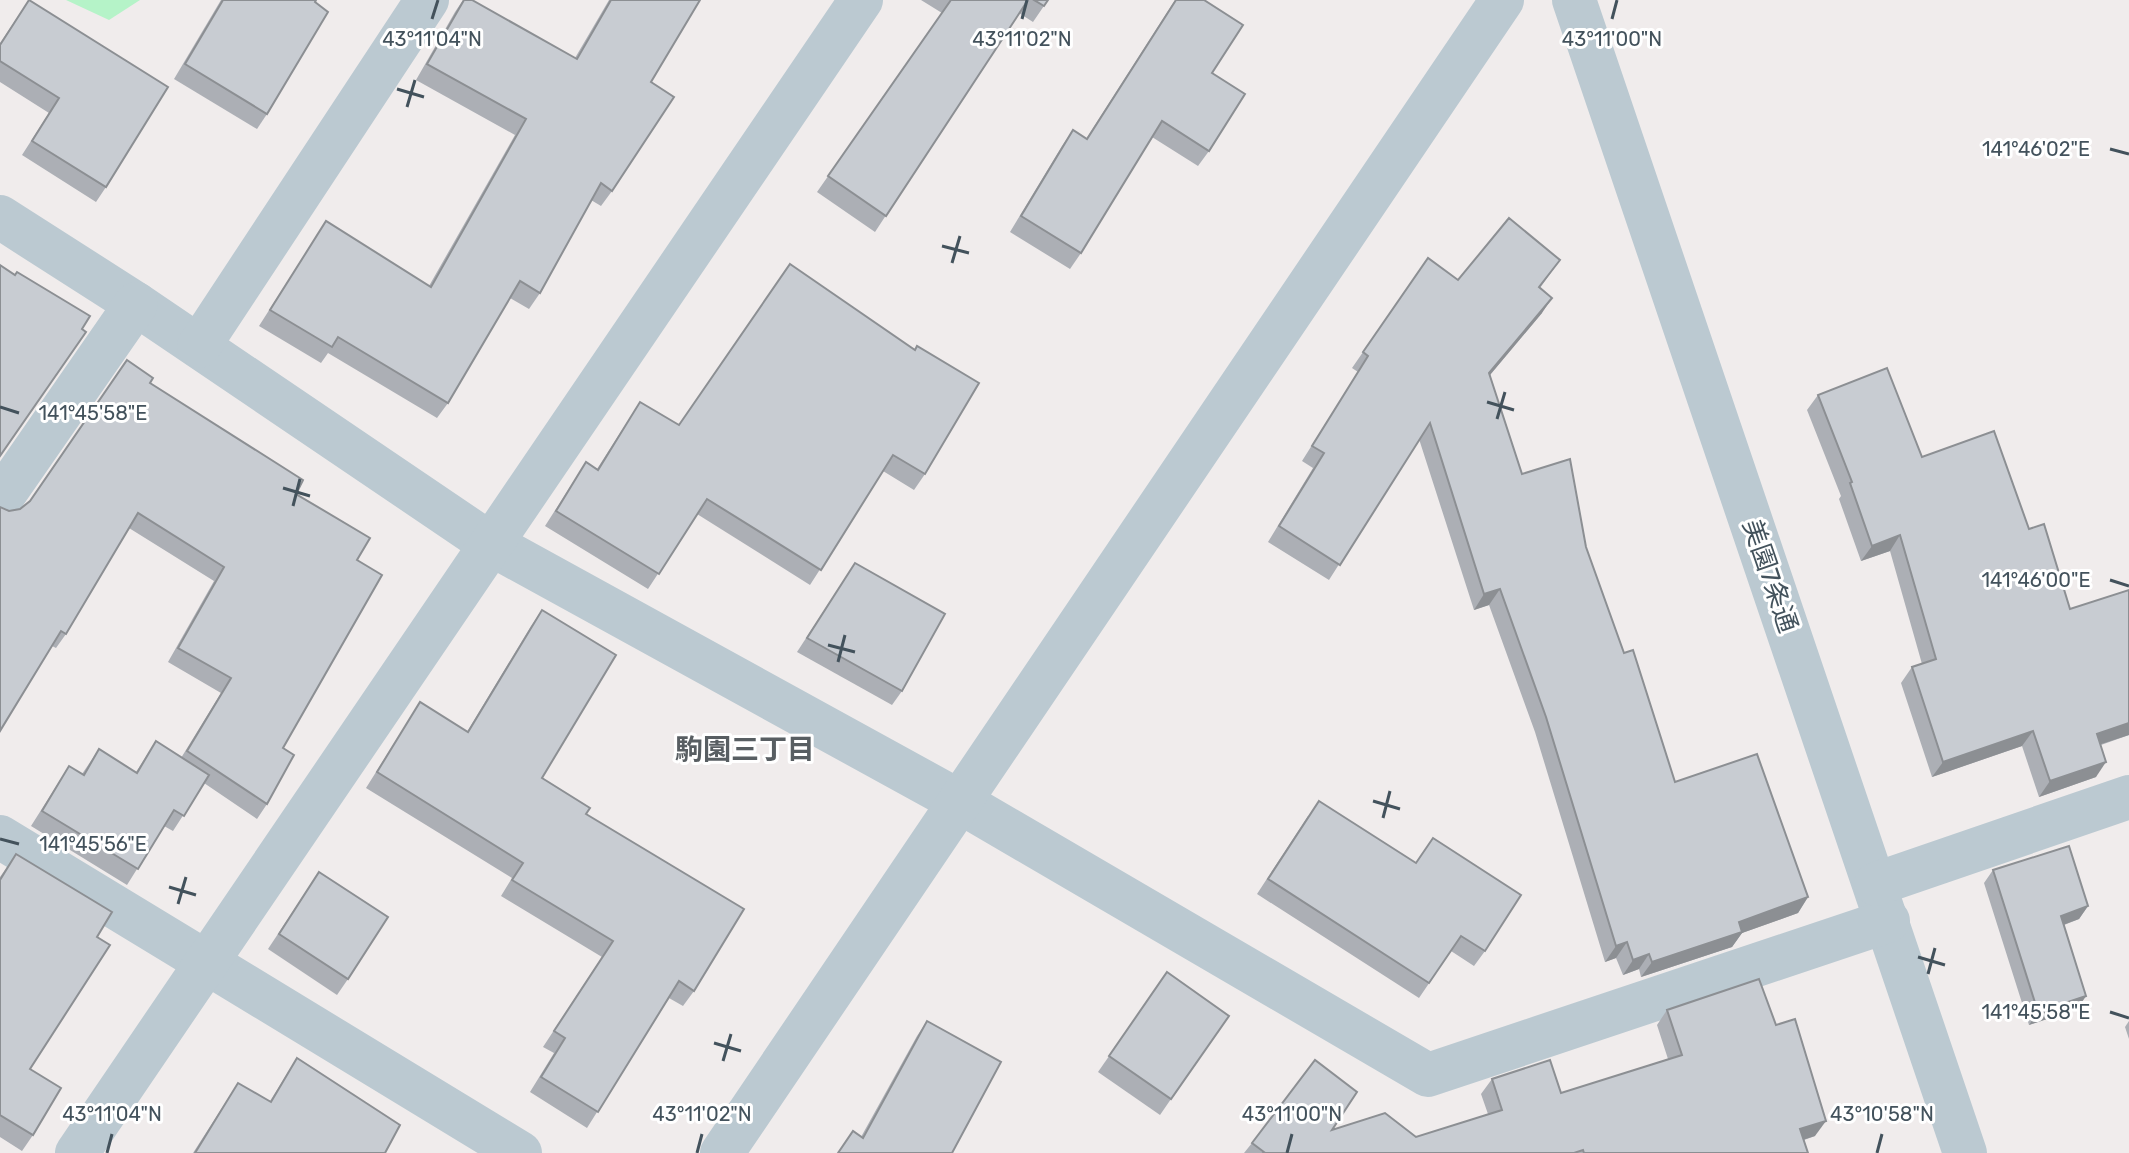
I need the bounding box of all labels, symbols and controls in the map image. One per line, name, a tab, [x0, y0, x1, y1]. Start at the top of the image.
text: 43°11'04"N	[382, 27, 482, 51]
text: 43°11'02"N	[972, 27, 1072, 51]
text: 43°11'00"N	[1562, 27, 1662, 51]
text: 141°46'02"E	[1982, 137, 2090, 161]
text: 141°45'58"E	[39, 401, 147, 425]
street label: 美園7条通	[1736, 515, 1804, 637]
text: 141°46'00"E	[1981, 568, 2091, 592]
district label: 駒園三丁目	[675, 733, 815, 766]
text: 141°45'56"E	[39, 832, 147, 856]
text: 141°45'58"E	[1982, 1000, 2090, 1024]
text: 43°11'04"N	[62, 1102, 162, 1126]
text: 43°11'02"N	[652, 1102, 752, 1126]
text: 43°11'00"N	[1242, 1102, 1342, 1126]
text: 43°10'58"N	[1830, 1102, 1934, 1126]

